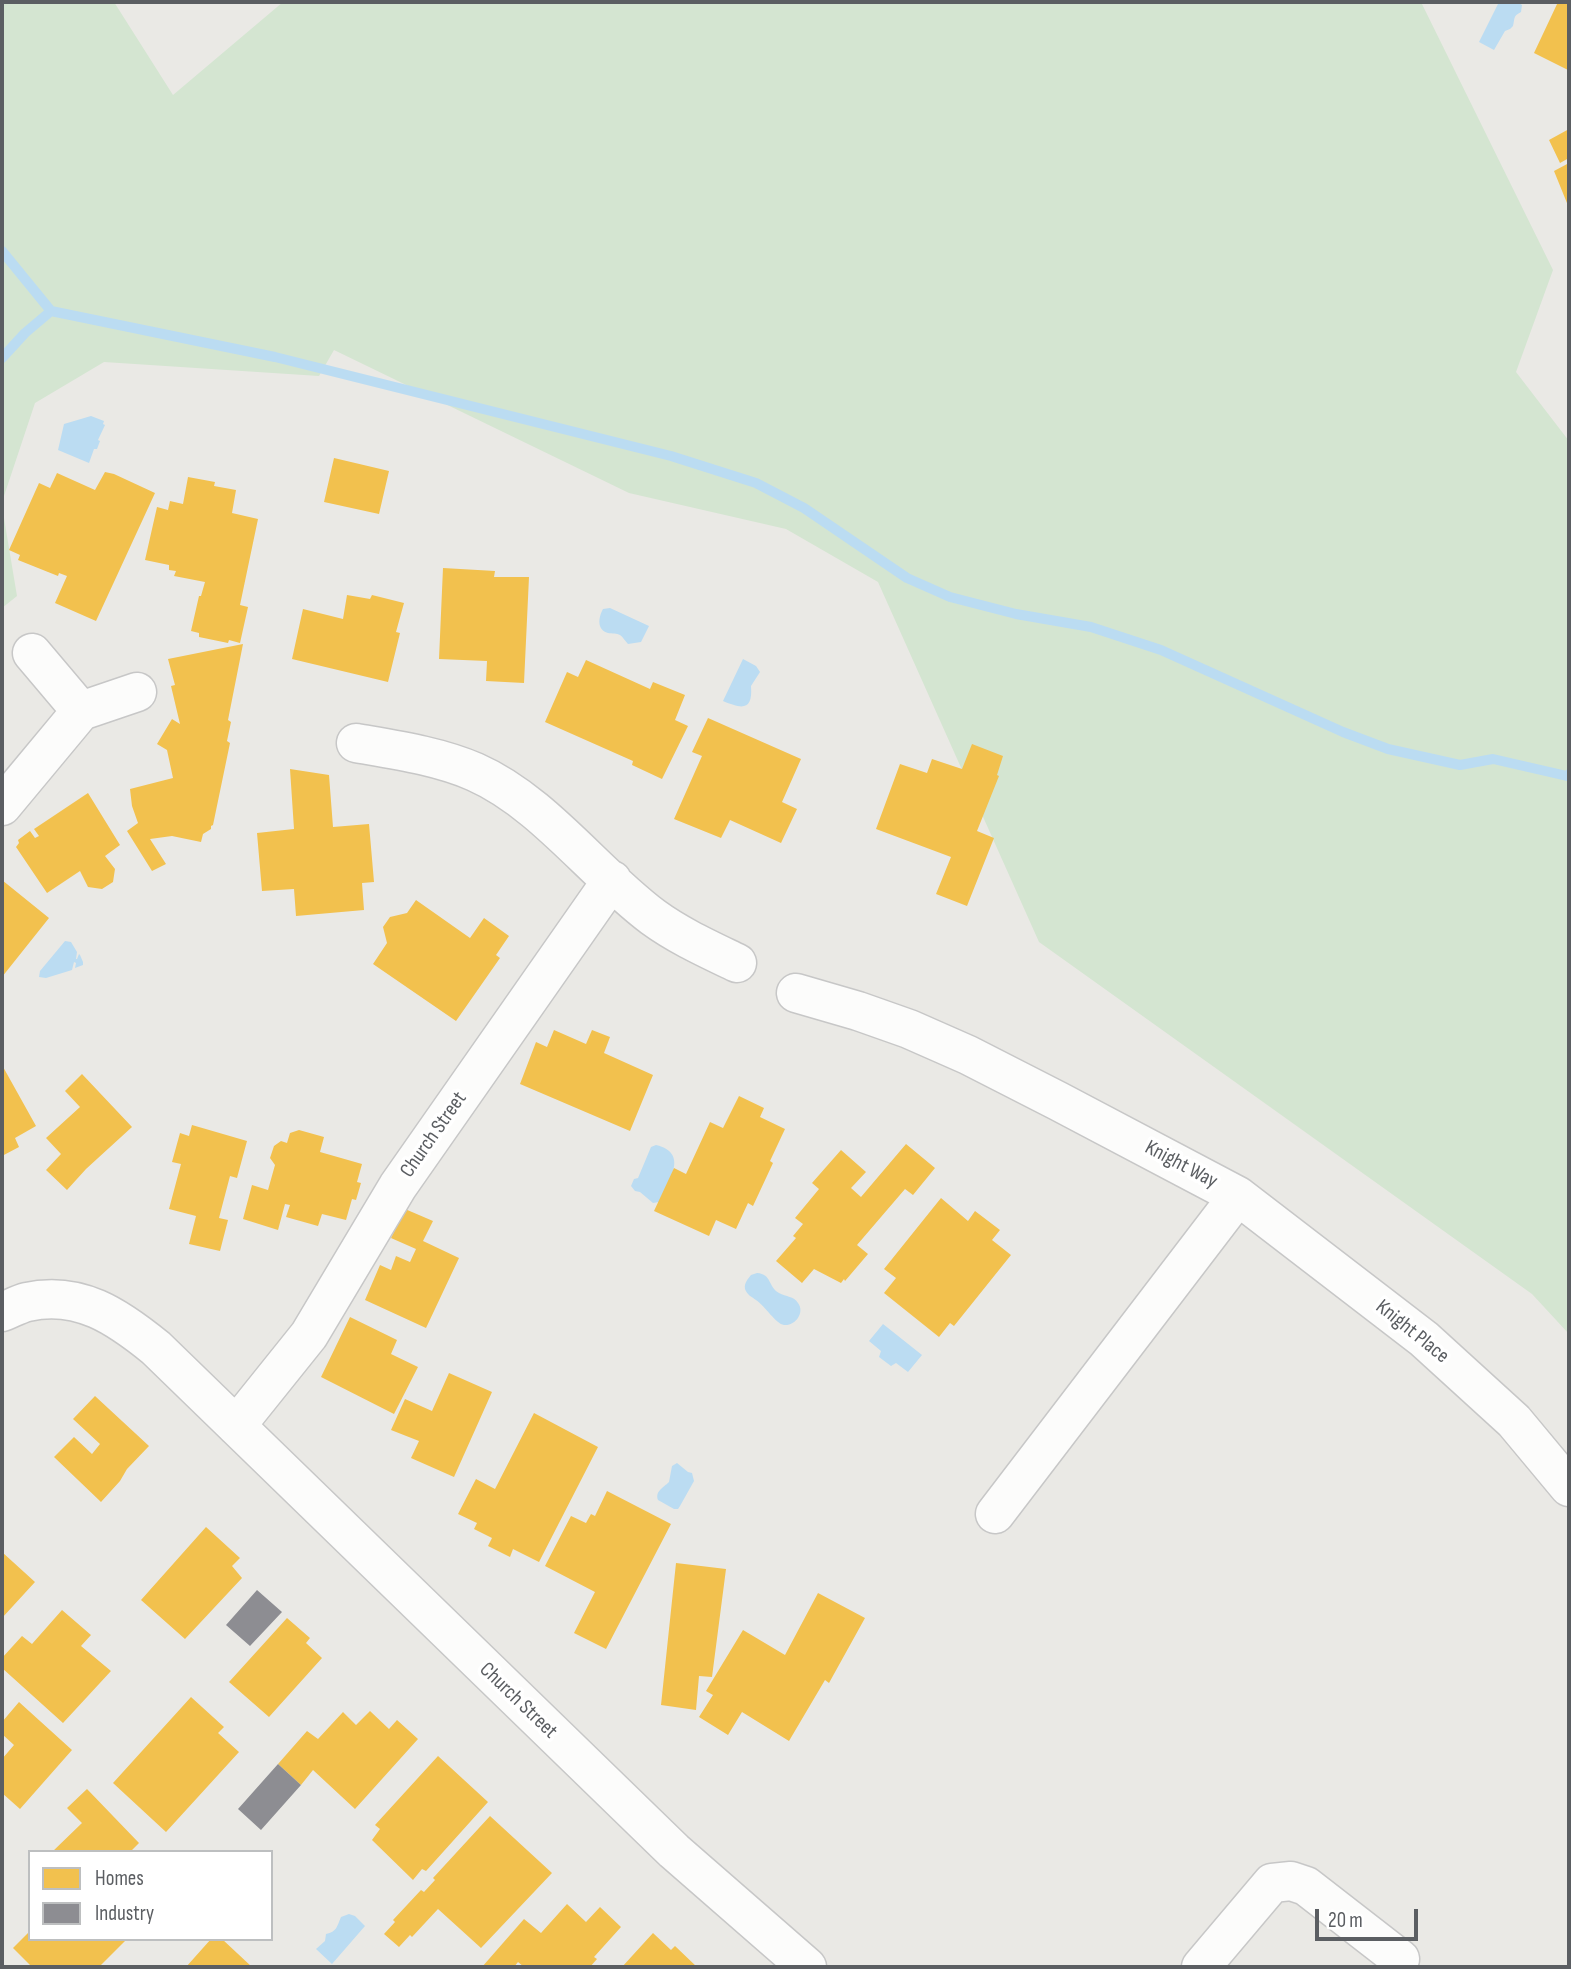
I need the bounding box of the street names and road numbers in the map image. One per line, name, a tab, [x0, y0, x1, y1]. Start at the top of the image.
street label: Church Street	[395, 1087, 473, 1183]
street label: Knight Way	[1140, 1135, 1222, 1195]
street label: Knight Place	[1370, 1295, 1454, 1369]
street label: Church Street	[474, 1658, 562, 1744]

